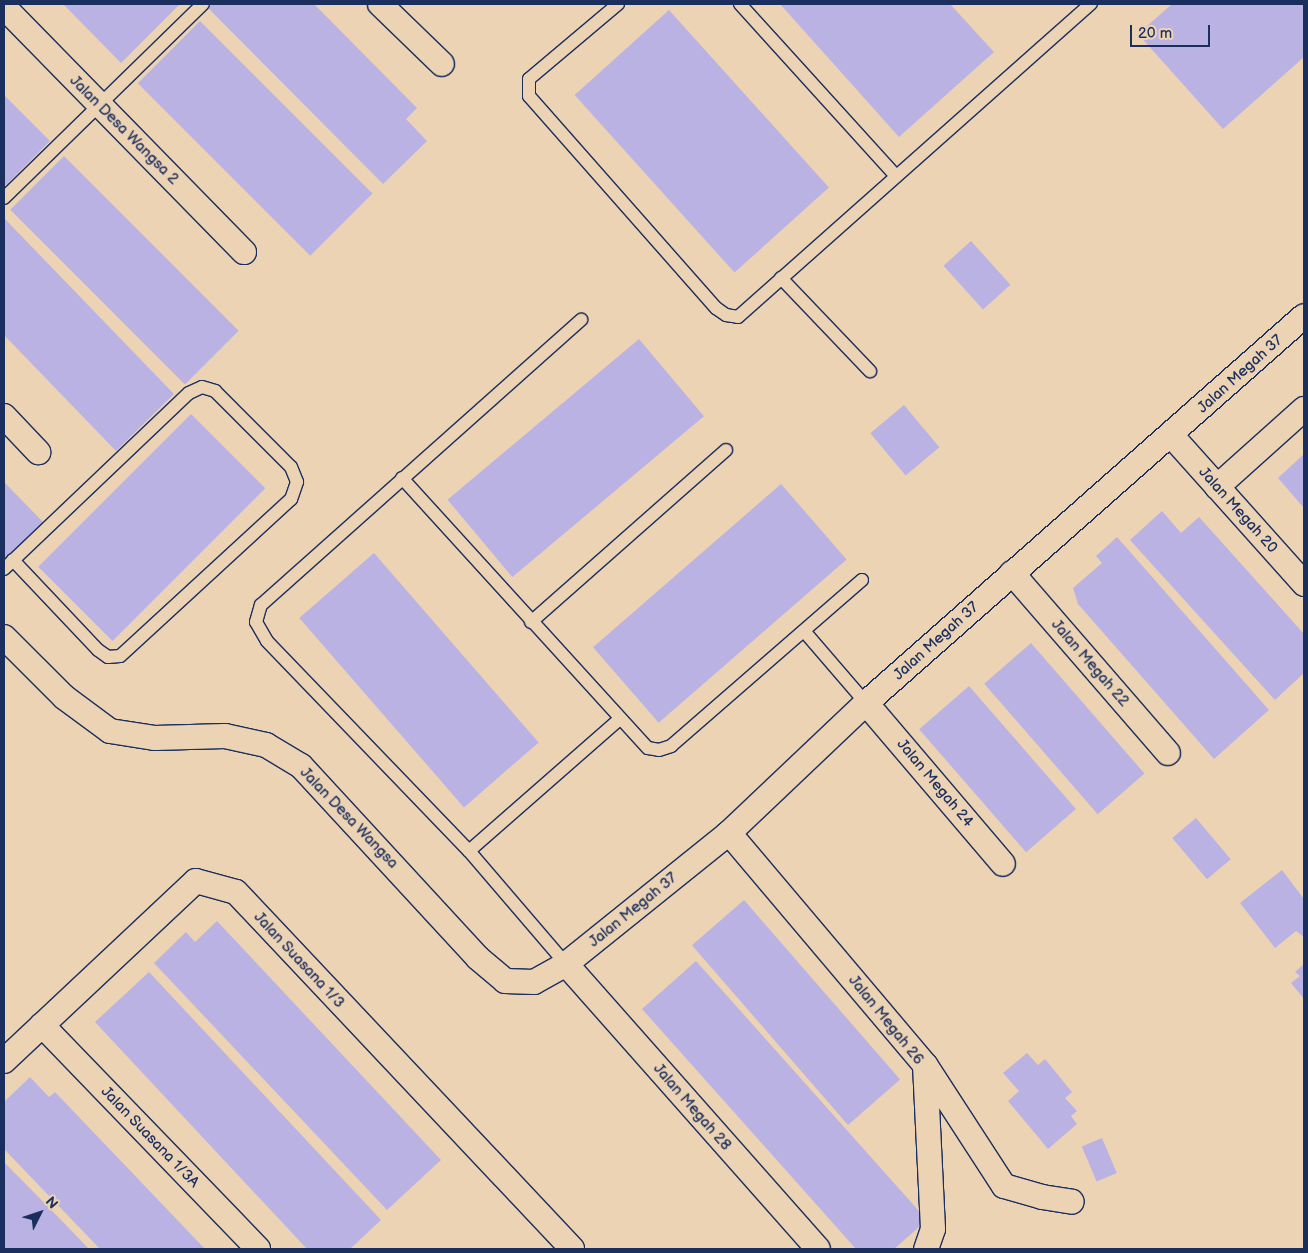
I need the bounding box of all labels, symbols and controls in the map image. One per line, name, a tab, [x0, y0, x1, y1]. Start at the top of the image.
scale bar	[1133, 15, 1213, 47]
text: 20 m	[1138, 24, 1172, 43]
street label: Jalan Desa Wangsa 2	[66, 72, 182, 188]
street label: Jalan Megah 37	[1194, 331, 1286, 417]
street label: Jalan Megah 20	[1195, 463, 1281, 557]
street label: Jalan Megah 37	[890, 598, 982, 684]
street label: Jalan Megah 22	[1047, 616, 1133, 710]
street label: Jalan Megah 24	[893, 735, 977, 831]
street label: Jalan Desa Wangsa	[296, 763, 402, 873]
street label: Jalan Megah 37	[585, 869, 681, 951]
street label: Jalan Suasana 1/3	[250, 908, 348, 1012]
street label: Jalan Megah 26	[845, 972, 927, 1068]
street label: Jalan Megah 28	[649, 1060, 735, 1154]
street label: Jalan Suasana 1/3A	[97, 1083, 203, 1191]
north arrow	[15, 1188, 65, 1238]
text: N	[42, 1193, 62, 1212]

